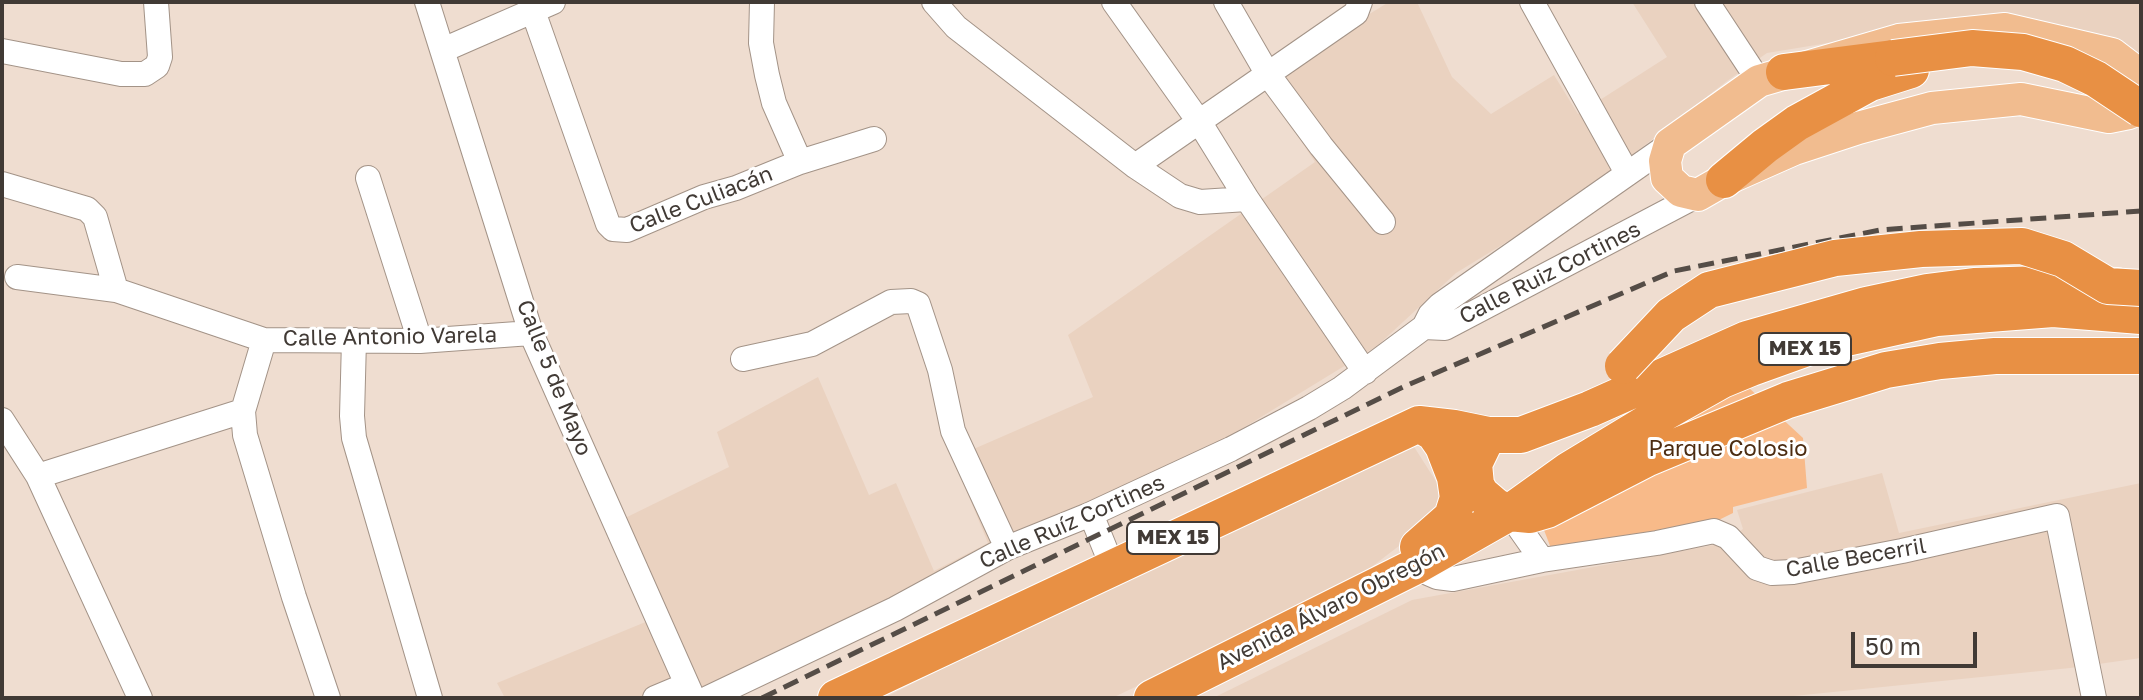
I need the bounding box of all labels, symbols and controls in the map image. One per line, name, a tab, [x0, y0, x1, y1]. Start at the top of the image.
street label: Calle Culiacán	[626, 161, 776, 239]
street label: Calle Ruiz Cortines	[1455, 216, 1645, 330]
street label: Calle 5 de Mayo	[511, 296, 597, 460]
street label: Calle Antonio Varela	[283, 322, 497, 352]
road number: MEX 15	[1759, 333, 1851, 365]
park label: Parque Colosio	[1648, 436, 1808, 462]
street label: Calle Ruíz Cortines	[975, 469, 1169, 575]
road number: MEX 15	[1127, 522, 1219, 554]
street label: Calle Becerril	[1784, 533, 1928, 583]
street label: Avenida Álvaro Obregón	[1213, 538, 1449, 676]
scale bar	[1855, 616, 1981, 666]
text: 50 m	[1865, 631, 1921, 660]

